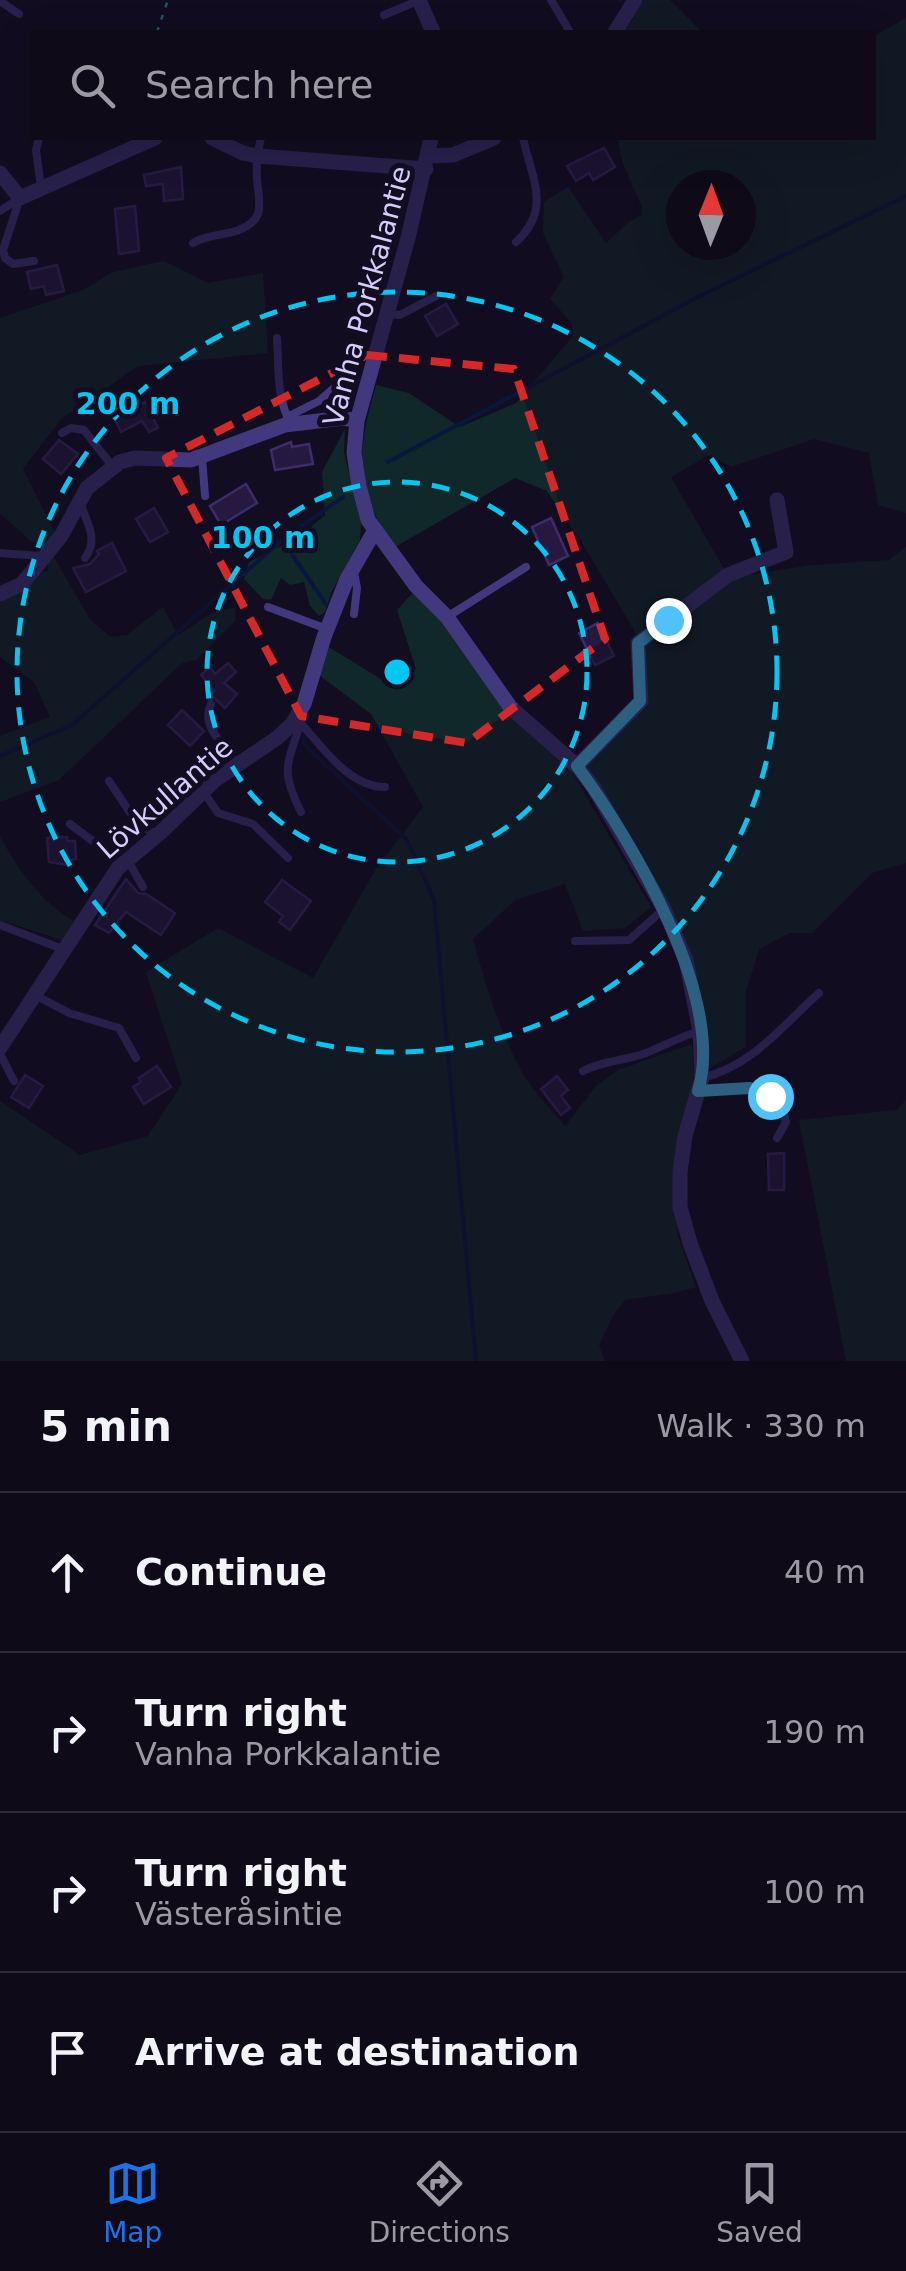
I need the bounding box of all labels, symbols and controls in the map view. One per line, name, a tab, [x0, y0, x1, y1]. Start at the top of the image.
search box	[30, 30, 876, 140]
icon: search	[65, 58, 120, 113]
text: Search here	[145, 63, 373, 107]
street label: Vanha Porkkalantie	[316, 162, 418, 430]
north arrow	[666, 170, 756, 260]
text: 200 m	[76, 386, 180, 421]
text: 100 m	[211, 520, 315, 555]
route end	[646, 598, 692, 644]
centre of rings	[379, 654, 415, 690]
street label: Lövkullantie	[91, 730, 239, 866]
route start	[748, 1074, 794, 1120]
text: 5 min	[40, 1402, 172, 1451]
text: Walk · 330 m	[656, 1407, 866, 1445]
icon: ahead	[40, 1545, 95, 1600]
text: Continue	[135, 1550, 327, 1594]
text: 40 m	[784, 1553, 866, 1591]
text: Turn right	[135, 1691, 347, 1735]
icon: right	[40, 1705, 95, 1760]
text: 190 m	[764, 1713, 866, 1751]
text: Vanha Porkkalantie	[135, 1735, 441, 1773]
text: Turn right	[135, 1851, 347, 1895]
icon: right	[40, 1865, 95, 1920]
text: 100 m	[764, 1873, 866, 1911]
text: Västeråsintie	[135, 1895, 343, 1933]
icon: arrive	[40, 2025, 95, 2080]
text: Arrive at destination	[135, 2030, 580, 2074]
tab: Map	[103, 2156, 162, 2249]
tab: Directions	[369, 2156, 510, 2249]
tab: Saved	[716, 2156, 803, 2249]

